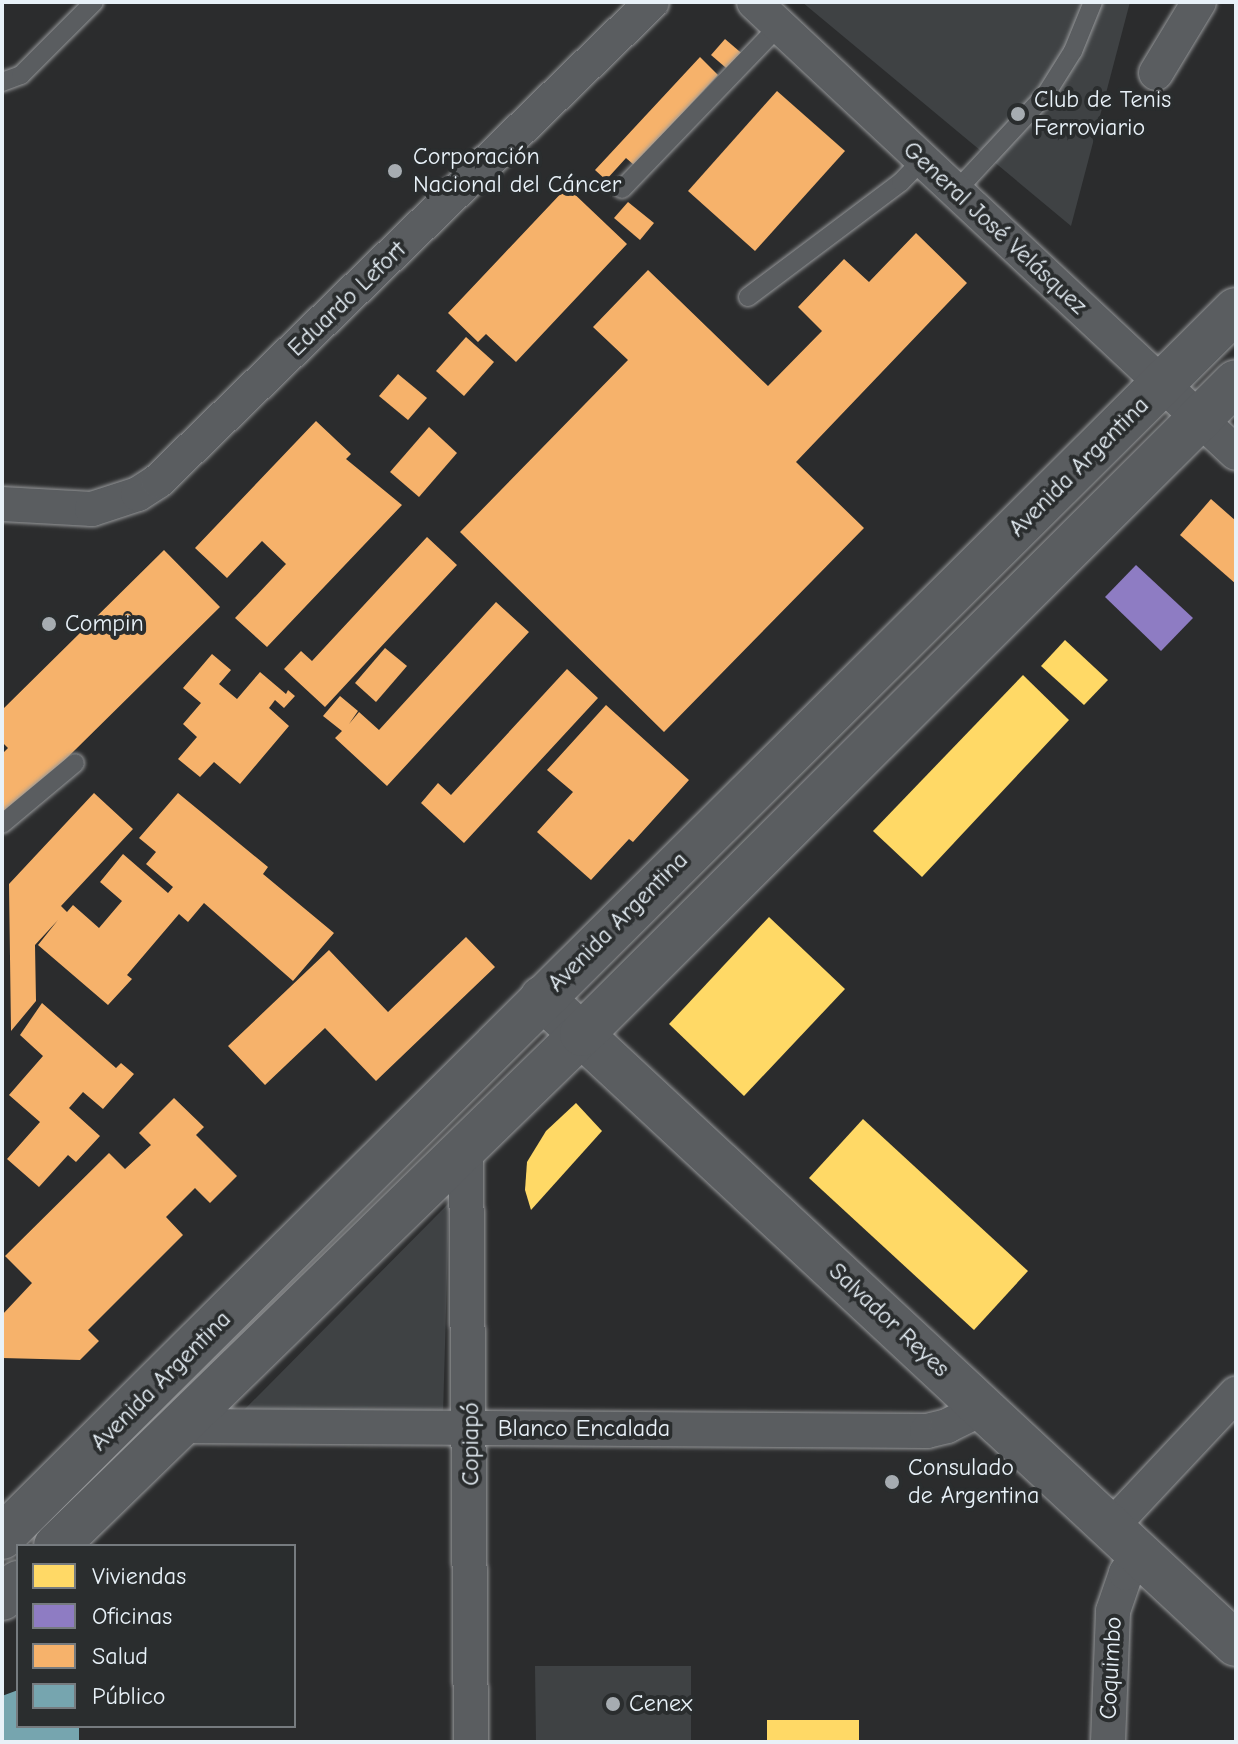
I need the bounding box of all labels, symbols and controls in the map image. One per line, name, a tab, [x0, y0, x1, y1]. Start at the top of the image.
place label: Club de Tenis Ferroviario	[1034, 86, 1171, 142]
marker: Club de Tenis Ferroviario	[1009, 105, 1027, 123]
street label: General José Velásquez	[897, 135, 1093, 321]
place label: Corporación Nacional del Cáncer	[413, 143, 621, 199]
marker: Corporación Nacional del Cáncer	[384, 160, 406, 182]
street label: Eduardo Lefort	[282, 235, 412, 363]
street label: Avenida Argentina	[1003, 391, 1155, 543]
place label: Compin	[65, 610, 144, 638]
marker: Compin	[40, 615, 58, 633]
street label: Avenida Argentina	[542, 846, 694, 998]
street label: Salvador Reyes	[823, 1257, 955, 1383]
street label: Avenida Argentina	[85, 1305, 237, 1457]
street label: Copiapó	[457, 1402, 485, 1486]
street label: Blanco Encalada	[498, 1415, 670, 1443]
place label: Consulado de Argentina	[908, 1454, 1039, 1510]
marker: Consulado de Argentina	[883, 1473, 901, 1491]
legend	[16, 1544, 296, 1728]
text: Viviendas	[92, 1562, 186, 1590]
text: Oficinas	[92, 1602, 172, 1630]
street label: Coquimbo	[1094, 1616, 1128, 1720]
text: Salud	[92, 1642, 148, 1670]
text: Público	[92, 1682, 166, 1710]
place label: Cenex	[629, 1690, 692, 1718]
marker: Cenex	[604, 1695, 622, 1713]

